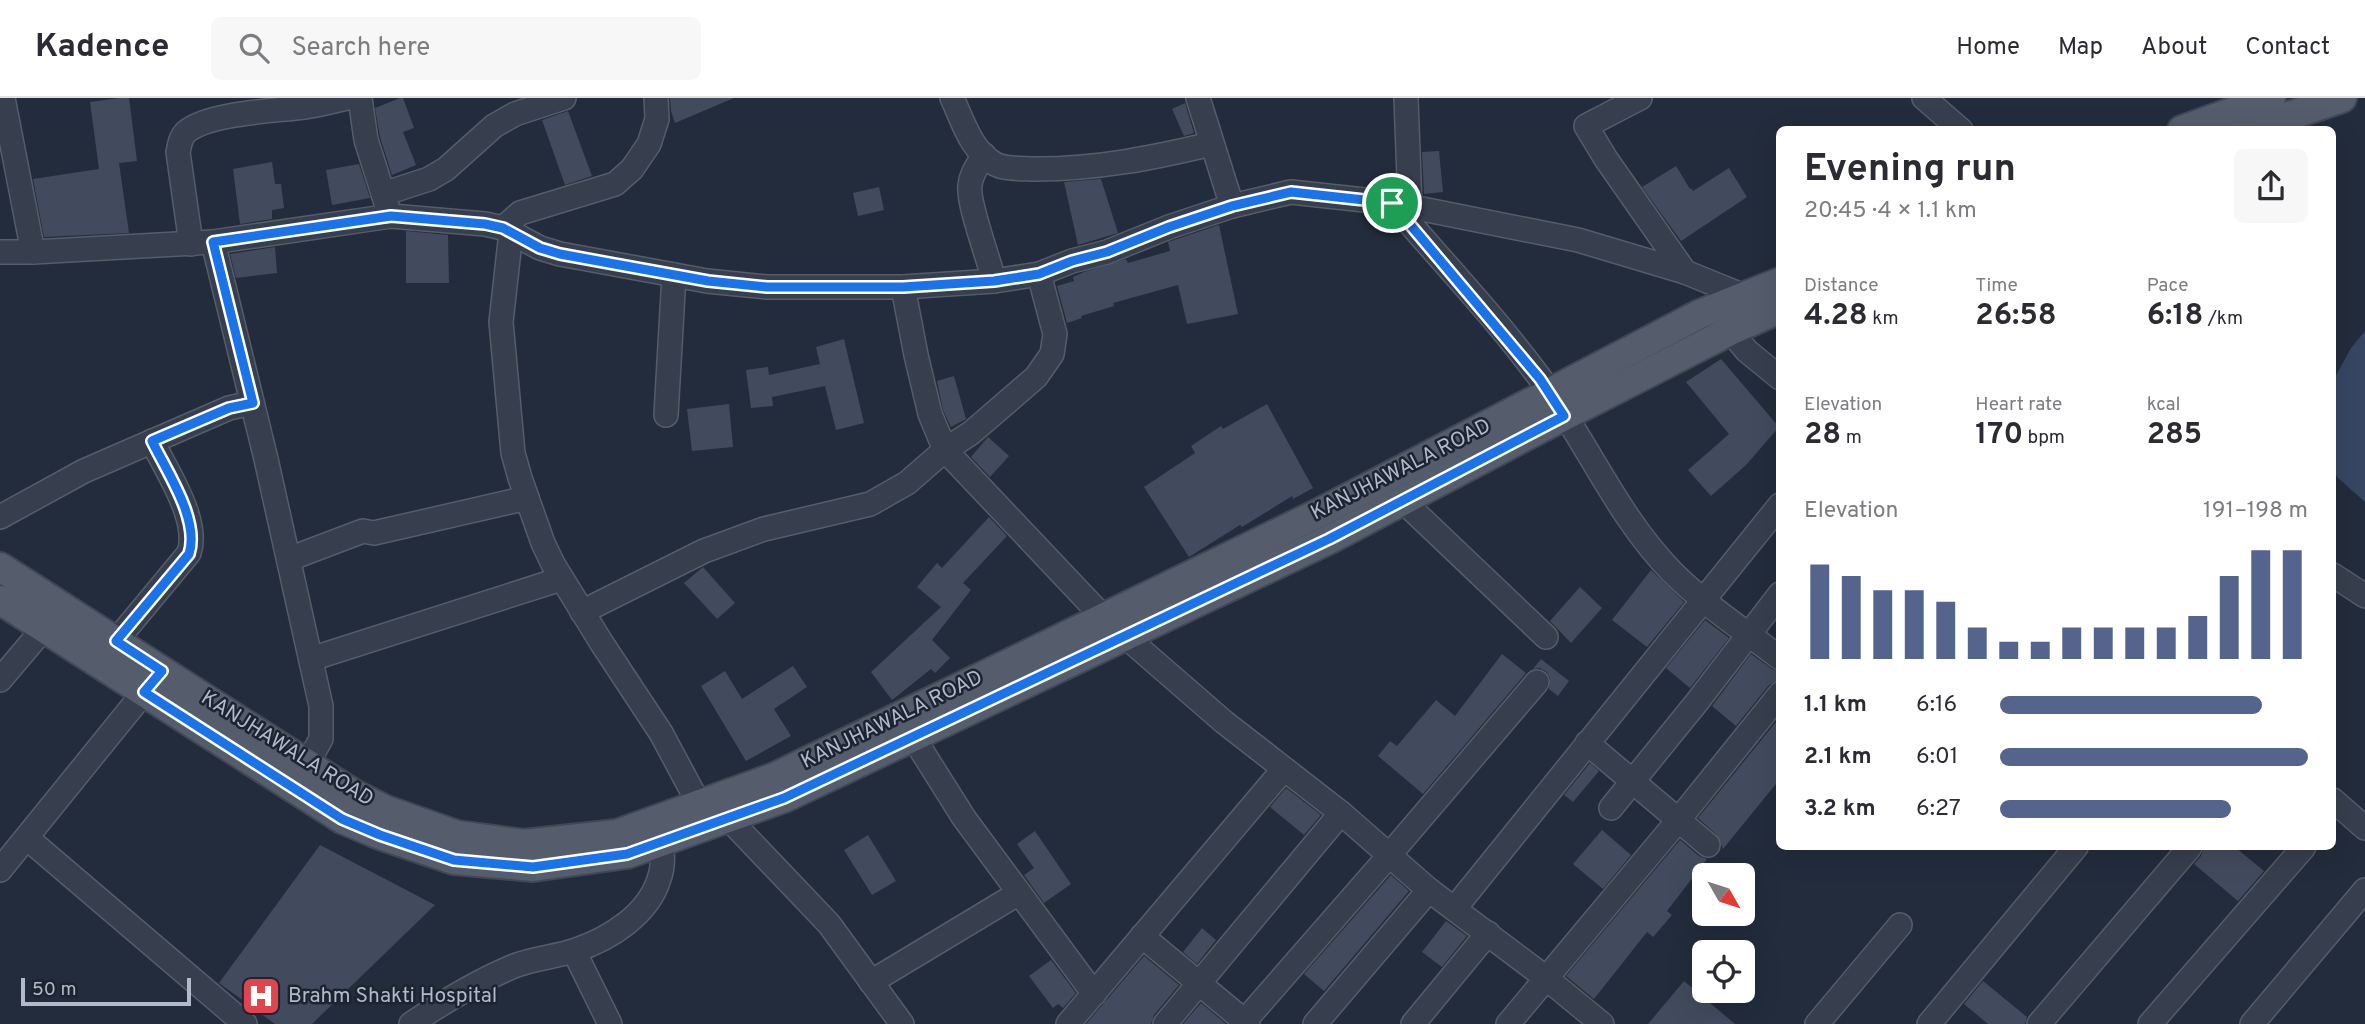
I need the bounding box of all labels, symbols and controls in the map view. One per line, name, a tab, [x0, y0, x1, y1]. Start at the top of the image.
search box	[211, 17, 701, 80]
text: Kadence	[35, 27, 169, 69]
icon: search	[235, 29, 273, 67]
text: Search here	[291, 32, 430, 65]
text: Home	[1956, 33, 2020, 63]
text: Map	[2058, 33, 2103, 63]
text: About	[2141, 33, 2207, 63]
text: Contact	[2245, 33, 2330, 63]
text: Evening run	[1804, 146, 2016, 195]
button: share	[2234, 149, 2308, 223]
pin	[1362, 173, 1422, 233]
icon: arrive	[1373, 184, 1411, 222]
text: 20:45 · 4 × 1.1 km	[1804, 197, 1977, 226]
text: Distance	[1804, 274, 1879, 298]
text: Time	[1975, 274, 2018, 298]
text: Pace	[2147, 274, 2188, 298]
text: 4.28	[1804, 298, 1868, 335]
text: 26:58	[1975, 298, 2057, 335]
text: 6:18	[2147, 298, 2203, 335]
text: km	[1868, 307, 1899, 331]
text: /km	[2203, 307, 2243, 331]
text: Elevation	[1804, 393, 1882, 417]
text: Heart rate	[1975, 393, 2062, 417]
text: kcal	[2147, 393, 2180, 417]
street label: KANJHAWALA ROAD	[1306, 413, 1496, 527]
text: 28	[1804, 417, 1841, 454]
text: 170	[1975, 417, 2023, 454]
text: 285	[2147, 417, 2202, 454]
text: m	[1841, 426, 1862, 450]
text: bpm	[2023, 426, 2065, 450]
text: Elevation	[1804, 497, 1899, 526]
text: 191–198 m	[2203, 497, 2308, 526]
street label: KANJHAWALA ROAD	[797, 664, 987, 776]
street label: KANJHAWALA ROAD	[196, 685, 378, 813]
text: 1.1 km	[1804, 691, 1867, 720]
text: 6:16	[1916, 691, 1957, 720]
text: 2.1 km	[1804, 743, 1872, 772]
text: 6:01	[1916, 743, 1958, 772]
text: 3.2 km	[1804, 795, 1876, 824]
text: 6:27	[1916, 795, 1961, 824]
north arrow	[1692, 863, 1755, 926]
map controls	[1692, 863, 1755, 1003]
button: locate	[1692, 940, 1755, 1003]
scale bar	[21, 975, 191, 1007]
hospital icon: Brahm Shakti Hospital	[240, 975, 282, 1017]
text: 50 m	[32, 978, 77, 1002]
place label: Brahm Shakti Hospital	[288, 983, 497, 1010]

